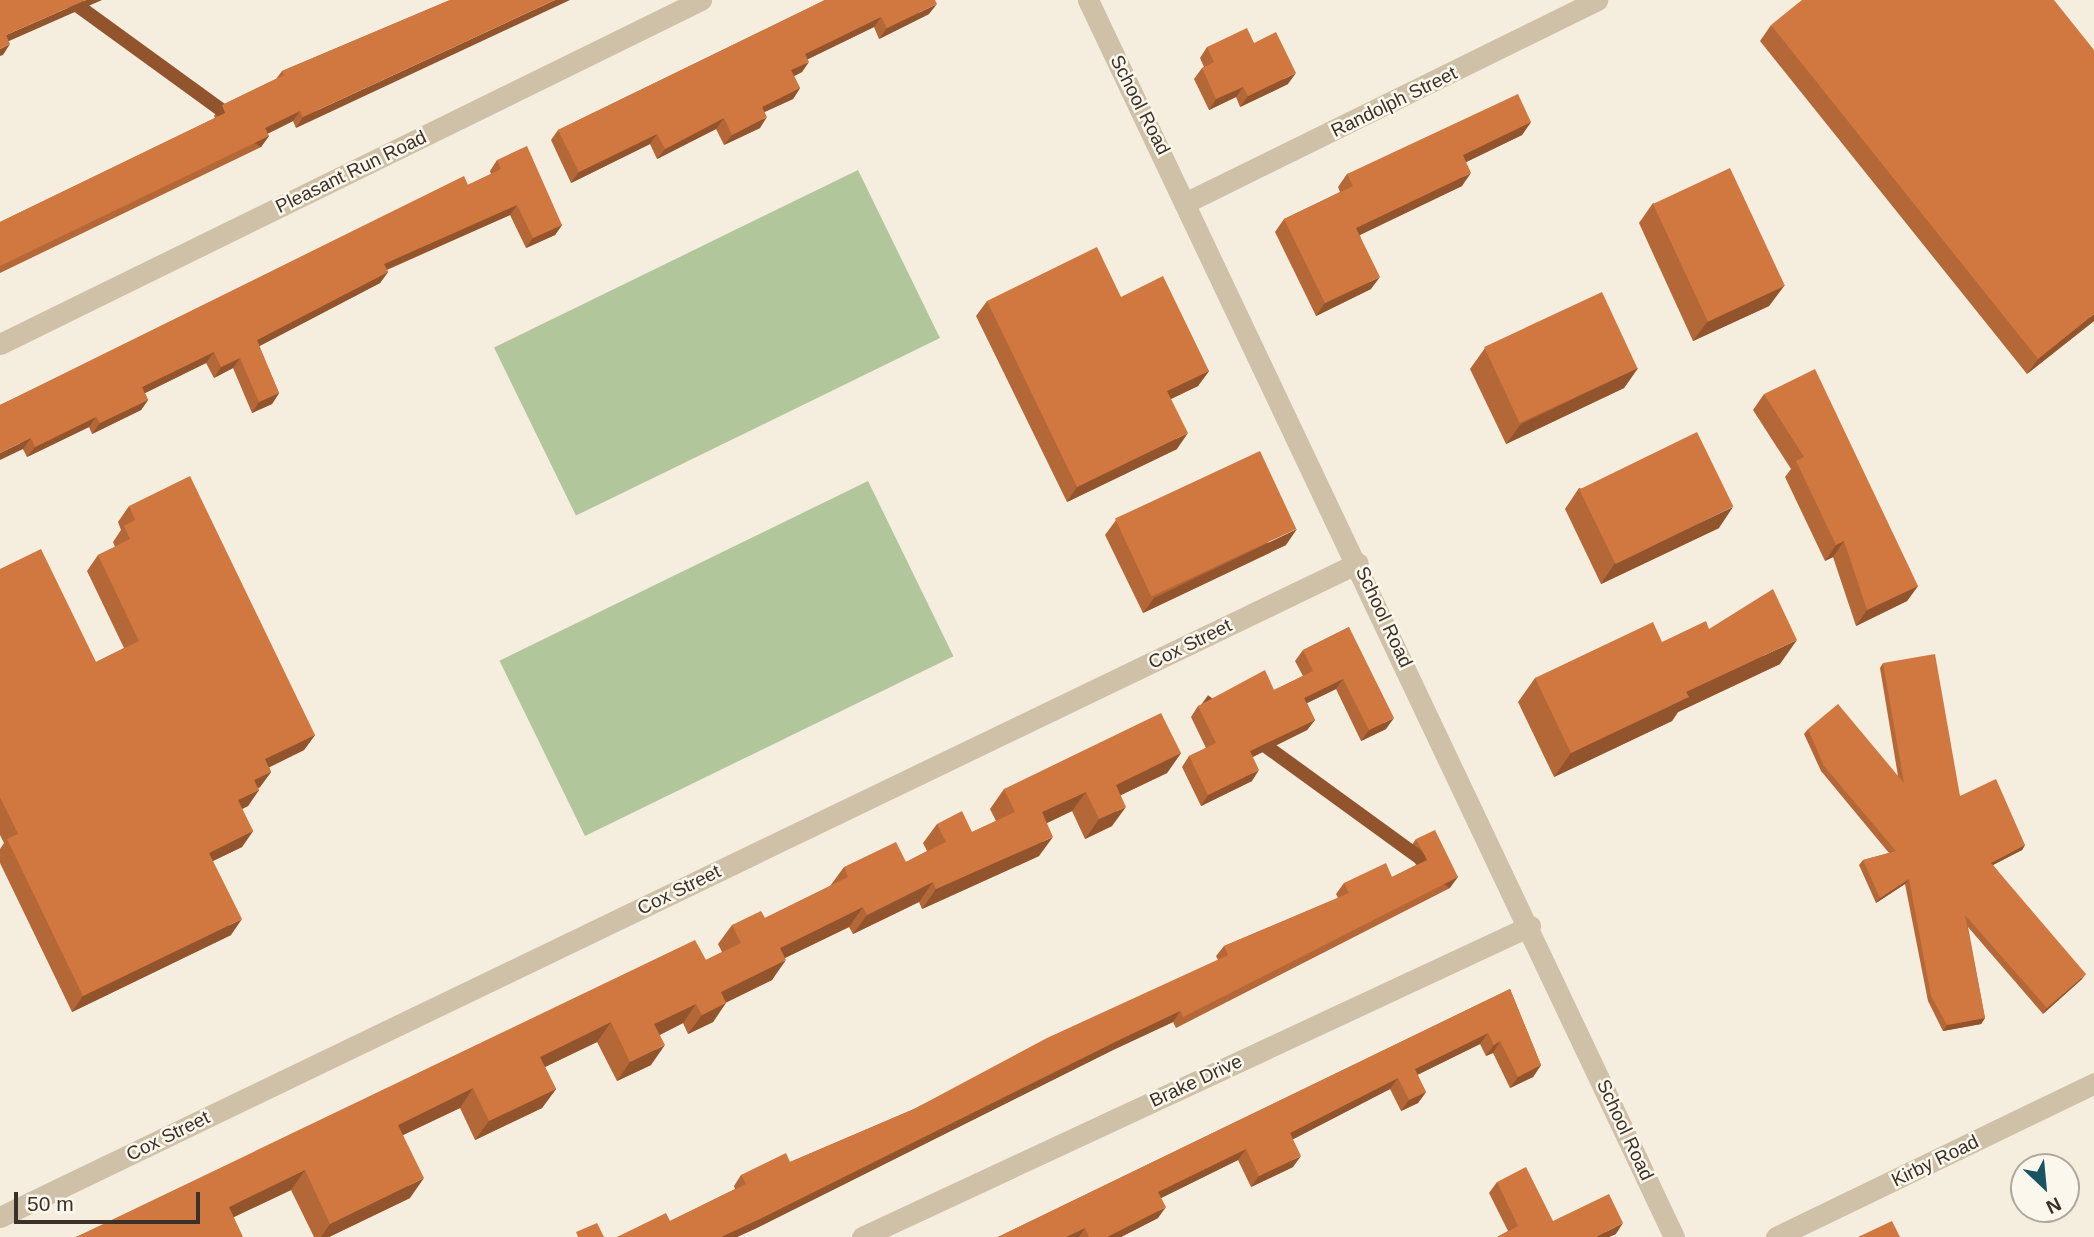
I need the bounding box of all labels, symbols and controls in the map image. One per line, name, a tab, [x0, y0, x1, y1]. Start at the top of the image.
street label: School Road	[1105, 51, 1175, 159]
street label: Randolph Street	[1327, 62, 1461, 142]
street label: Pleasant Run Road	[272, 126, 430, 218]
street label: School Road	[1351, 563, 1417, 671]
street label: Cox Street	[1145, 614, 1235, 674]
street label: Cox Street	[634, 860, 724, 920]
street label: Brake Drive	[1146, 1050, 1246, 1112]
street label: School Road	[1592, 1076, 1658, 1184]
street label: Cox Street	[123, 1106, 213, 1166]
street label: Kirby Road	[1888, 1130, 1982, 1192]
north arrow	[2010, 1153, 2080, 1223]
scale bar	[18, 1178, 203, 1222]
text: 50 m	[27, 1192, 74, 1215]
text: N	[2043, 1193, 2064, 1218]

